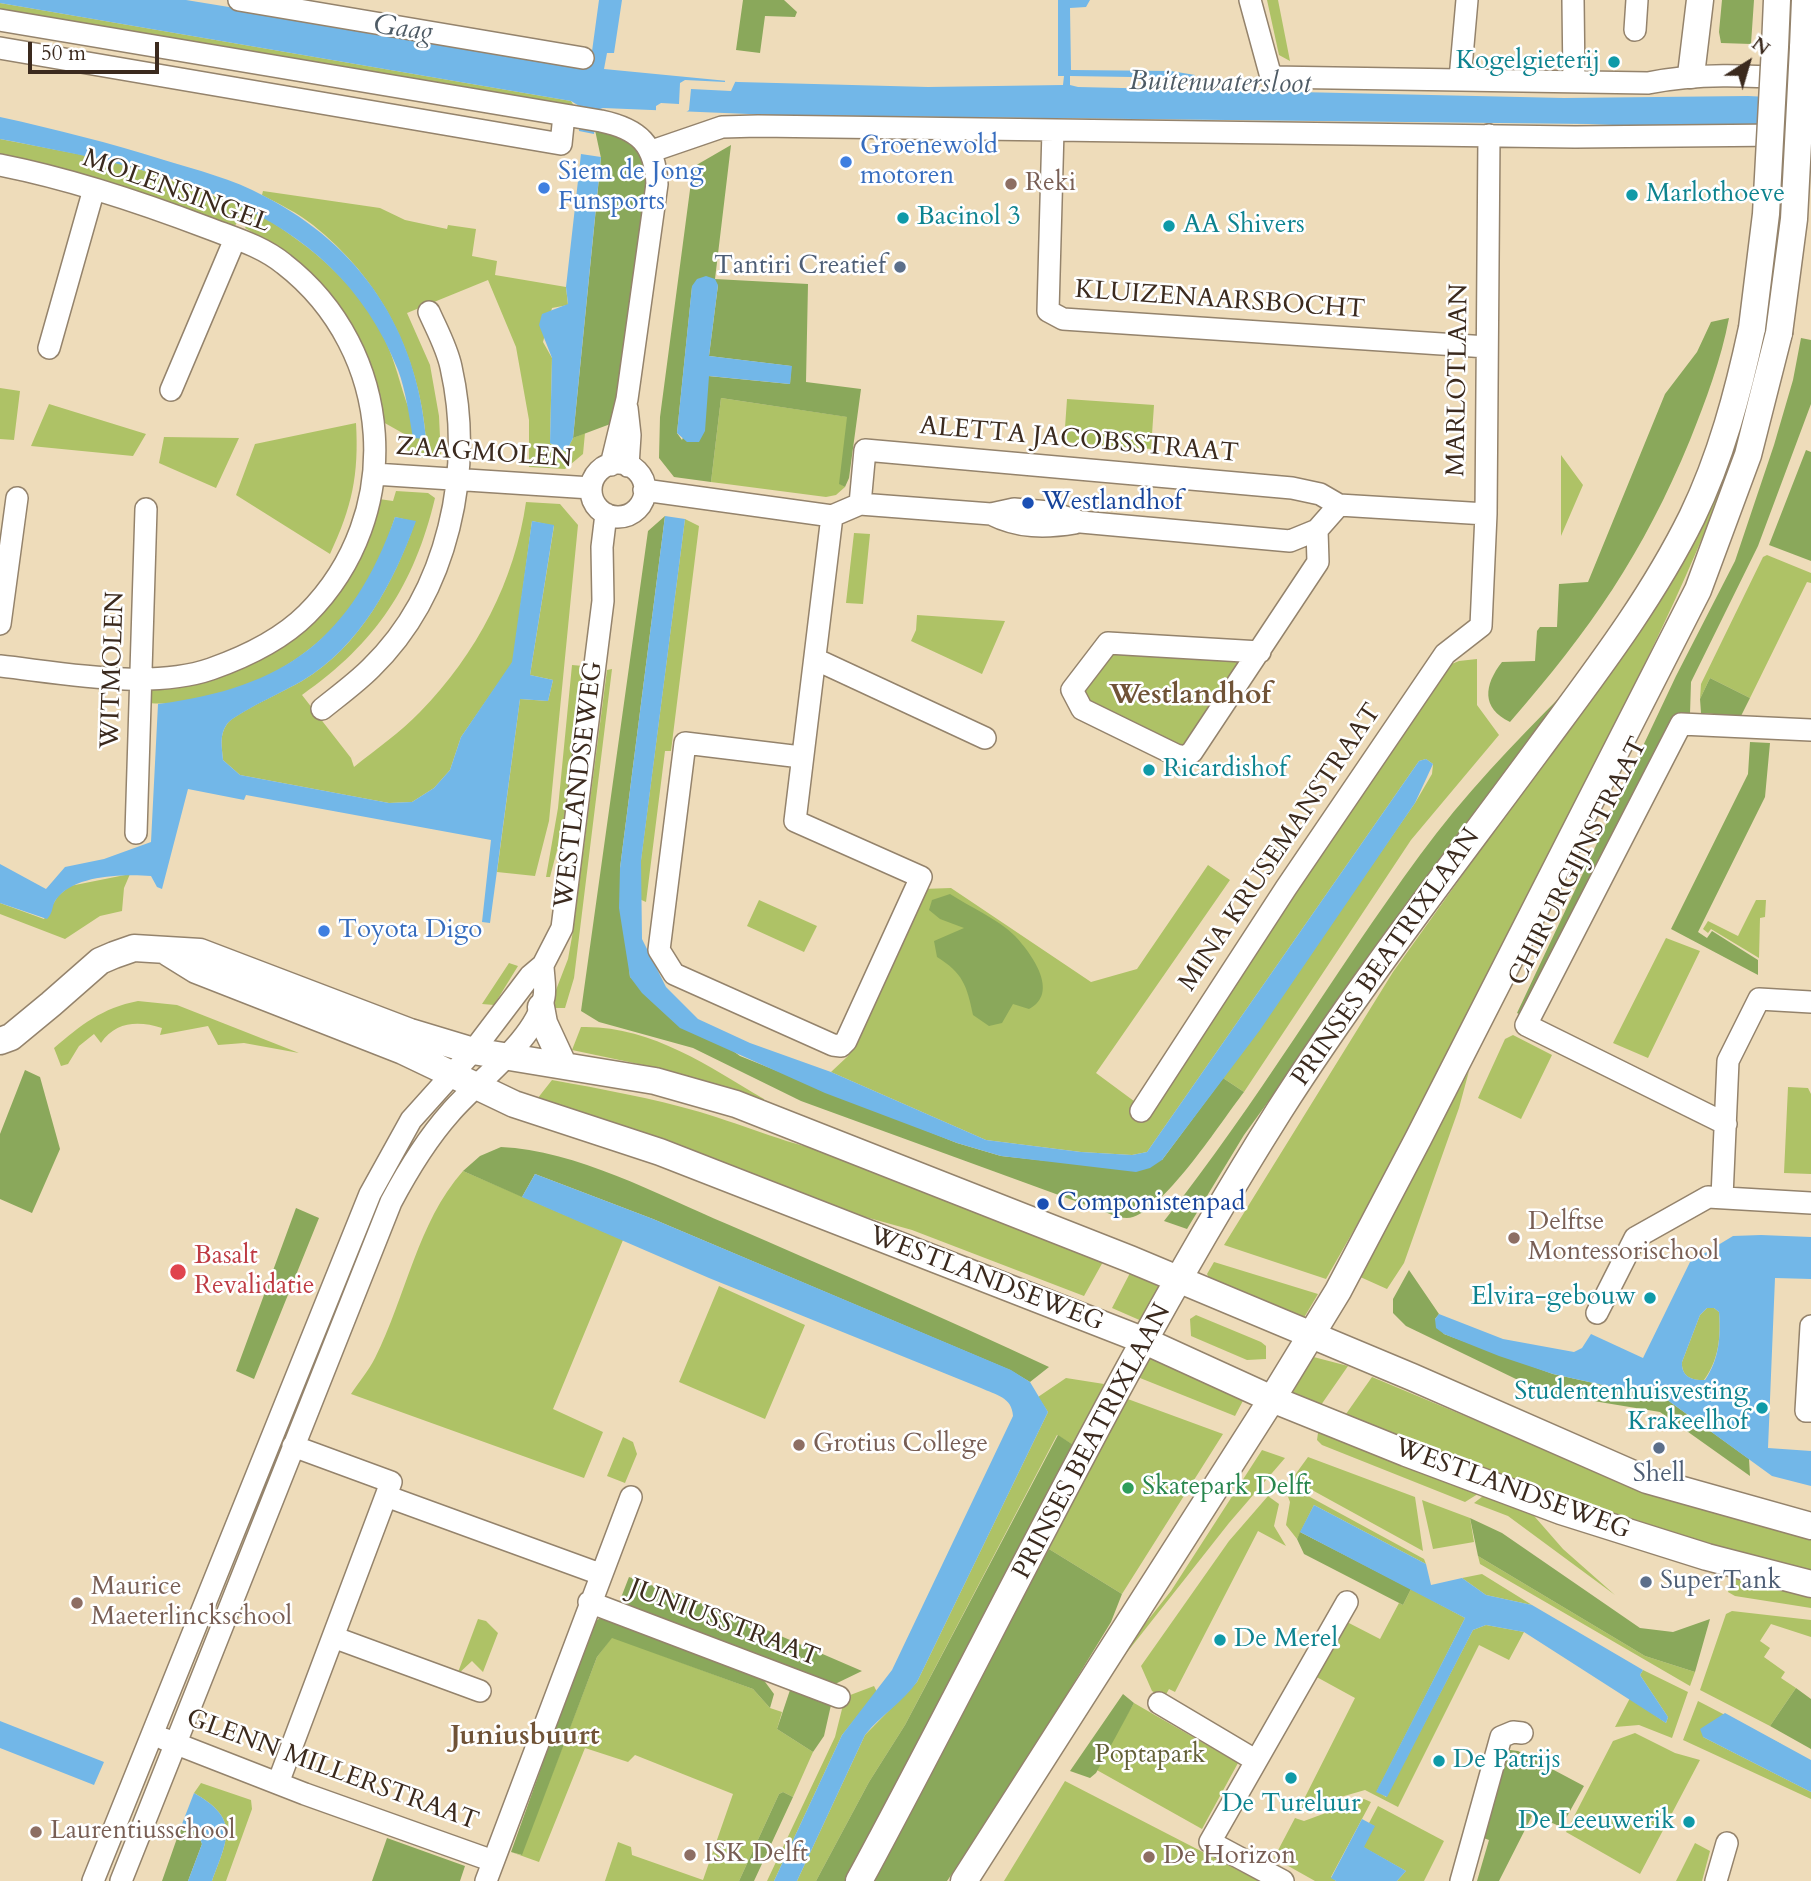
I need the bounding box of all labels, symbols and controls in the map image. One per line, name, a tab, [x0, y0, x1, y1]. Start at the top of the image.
water label: Gaag	[371, 9, 435, 51]
scale bar	[32, 28, 163, 72]
north arrow	[1713, 28, 1783, 98]
text: N	[1746, 31, 1775, 62]
text: 50 m	[41, 39, 86, 68]
place label: Kogelgieterij	[1456, 46, 1600, 78]
marker: Kogelgieterij	[1606, 54, 1622, 70]
water label: Buitenwatersloot	[1129, 66, 1311, 102]
place label: Groenewold motoren	[860, 131, 998, 192]
street label: MOLENSINGEL	[78, 144, 274, 240]
marker: Groenewold motoren	[838, 154, 854, 170]
place label: Siem de Jong Funsports	[558, 157, 704, 218]
place label: Reki	[1025, 168, 1076, 200]
marker: Reki	[1003, 176, 1019, 192]
place label: Marlothoeve	[1646, 179, 1785, 211]
marker: Siem de Jong Funsports	[536, 180, 552, 196]
marker: Marlothoeve	[1624, 187, 1640, 203]
place label: Bacinol 3	[917, 202, 1021, 234]
marker: Bacinol 3	[895, 210, 911, 226]
place label: AA Shivers	[1183, 210, 1305, 242]
marker: AA Shivers	[1161, 218, 1177, 234]
place label: Tantiri Creatief	[714, 251, 886, 283]
marker: Tantiri Creatief	[892, 259, 908, 275]
street label: KLUIZENAARSBOCHT	[1074, 275, 1366, 327]
street label: MARLOTLAAN	[1442, 283, 1476, 477]
street label: ALETTA JACOBSSTRAAT	[918, 411, 1240, 471]
street label: ZAAGMOLEN	[395, 432, 573, 476]
place label: Westlandhof	[1042, 487, 1182, 519]
marker: Westlandhof	[1020, 495, 1036, 511]
street label: WITMOLEN	[96, 591, 132, 749]
street label: WESTLANDSEWEG	[549, 660, 611, 910]
district label: Westlandhof	[1109, 680, 1271, 714]
street label: MINA KRUSEMANSTRAAT	[1173, 698, 1389, 998]
street label: CHIRURGIJNSTRAAT	[1503, 733, 1655, 991]
place label: Ricardishof	[1163, 754, 1287, 786]
marker: Ricardishof	[1141, 762, 1157, 778]
street label: PRINSES BEATRIXLAAN	[1286, 823, 1488, 1093]
place label: Toyota Digo	[338, 915, 482, 947]
marker: Toyota Digo	[316, 923, 332, 939]
place label: Componistenpad	[1057, 1188, 1245, 1220]
marker: Componistenpad	[1035, 1196, 1051, 1212]
place label: Delftse Montessorischool	[1528, 1207, 1719, 1268]
street label: WESTLANDSEWEG	[864, 1221, 1108, 1339]
marker: Delftse Montessorischool	[1506, 1230, 1522, 1246]
place label: Basalt Revalidatie	[194, 1241, 315, 1302]
marker: Basalt Revalidatie	[168, 1262, 188, 1282]
place label: Elvira-gebouw	[1471, 1282, 1636, 1314]
marker: Elvira-gebouw	[1642, 1290, 1658, 1306]
street label: PRINSES BEATRIXLAAN	[1007, 1299, 1179, 1585]
place label: Studentenhuisvesting Krakeelhof	[1514, 1377, 1748, 1438]
marker: Studentenhuisvesting Krakeelhof	[1754, 1400, 1770, 1416]
place label: Grotius College	[813, 1429, 988, 1461]
street label: WESTLANDSEWEG	[1390, 1433, 1634, 1547]
marker: Grotius College	[791, 1437, 807, 1453]
marker: Shell	[1651, 1440, 1667, 1456]
place label: Shell	[1633, 1459, 1685, 1491]
place label: Skatepark Delft	[1142, 1472, 1311, 1504]
marker: Skatepark Delft	[1120, 1480, 1136, 1496]
place label: SuperTank	[1660, 1566, 1781, 1598]
place label: Maurice Maeterlinckschool	[91, 1572, 292, 1634]
street label: JUNIUSSTRAAT	[624, 1573, 824, 1675]
marker: SuperTank	[1638, 1574, 1654, 1590]
marker: Maurice Maeterlinckschool	[69, 1595, 85, 1611]
place label: De Merel	[1234, 1624, 1338, 1656]
marker: De Merel	[1212, 1632, 1228, 1648]
street label: GLENN MILLERSTRAAT	[182, 1704, 482, 1838]
district label: Juniusbuurt	[450, 1721, 600, 1755]
park label: Poptapark	[1094, 1740, 1206, 1772]
place label: De Patrijs	[1453, 1745, 1561, 1777]
marker: De Patrijs	[1431, 1753, 1447, 1769]
marker: De Tureluur	[1283, 1770, 1299, 1786]
place label: De Tureluur	[1221, 1789, 1361, 1821]
place label: De Leeuwerik	[1518, 1806, 1675, 1838]
marker: De Leeuwerik	[1681, 1814, 1697, 1830]
place label: Laurentiusschool	[50, 1816, 235, 1848]
marker: Laurentiusschool	[28, 1824, 44, 1840]
place label: ISK Delft	[704, 1839, 808, 1871]
place label: De Horizon	[1163, 1841, 1296, 1873]
marker: ISK Delft	[682, 1847, 698, 1863]
marker: De Horizon	[1141, 1849, 1157, 1865]

